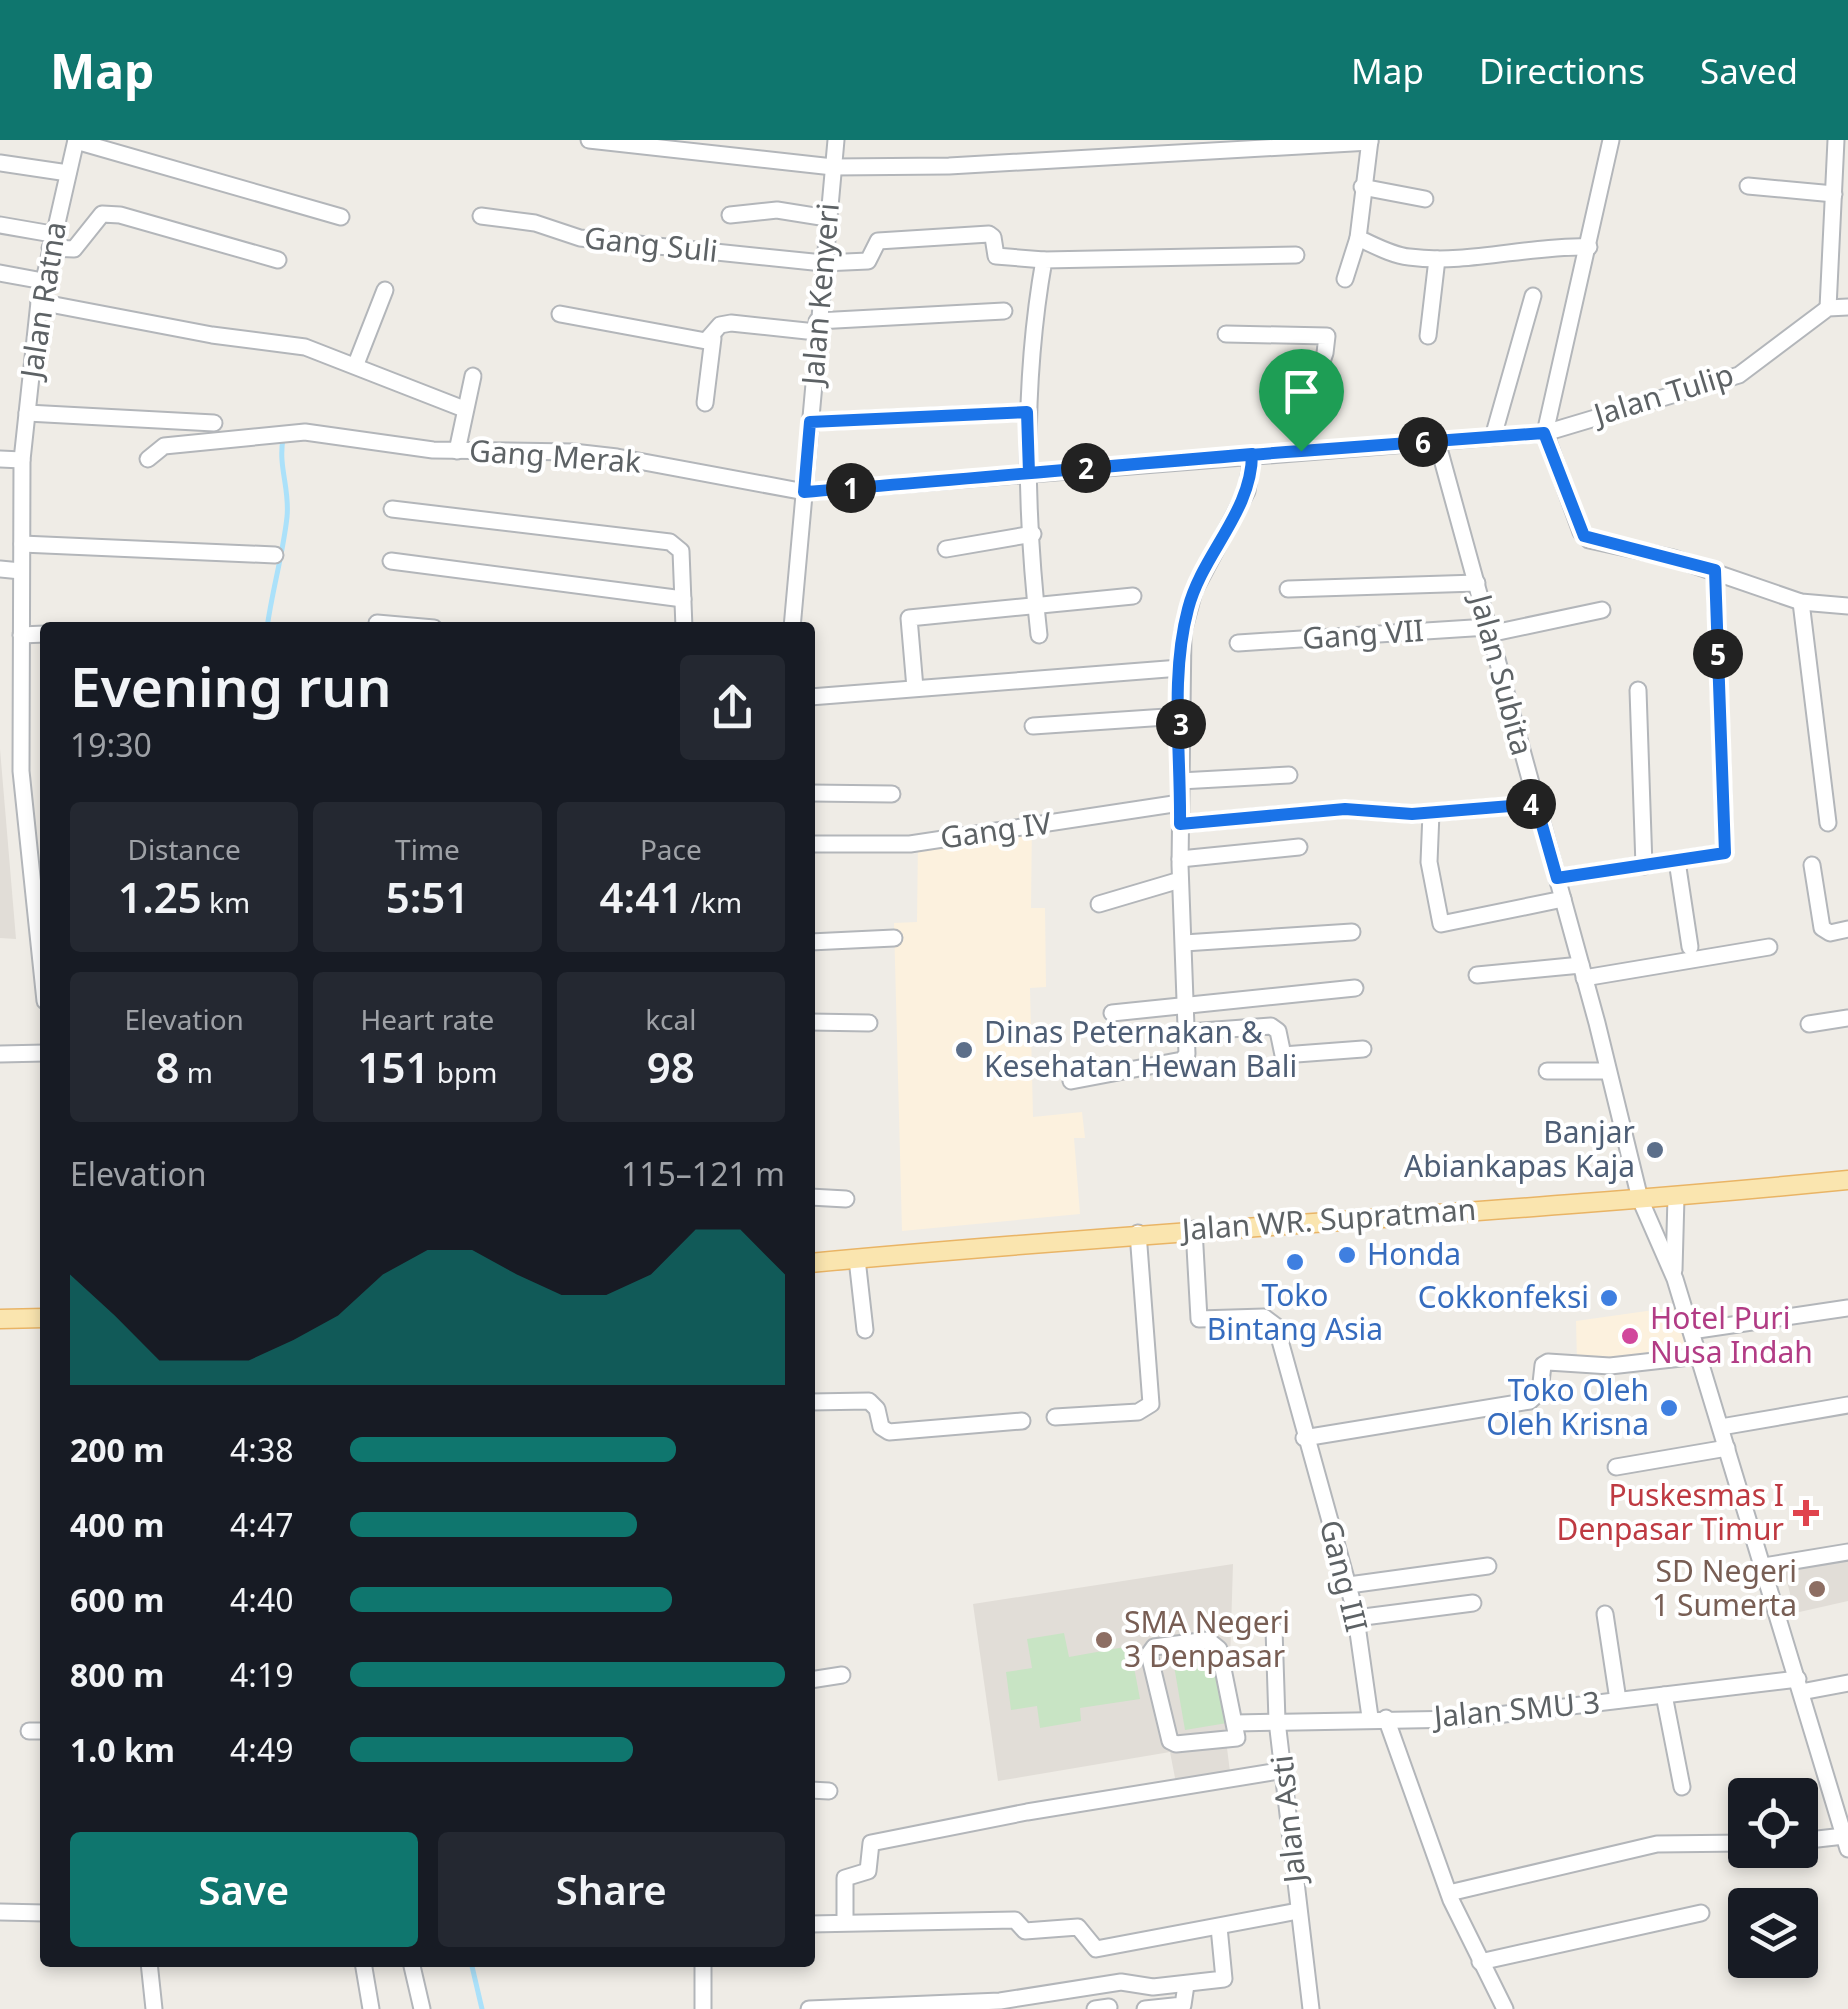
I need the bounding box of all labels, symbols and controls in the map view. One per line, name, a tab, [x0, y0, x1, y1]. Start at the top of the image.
text: Map	[50, 38, 154, 103]
text: Map	[1351, 47, 1424, 94]
text: Directions	[1479, 47, 1645, 94]
text: Saved	[1700, 47, 1798, 94]
street label: Jalan Kenyeri	[791, 201, 848, 389]
street label: Gang Suli	[582, 216, 720, 271]
street label: Jalan Ratna	[9, 219, 75, 384]
pin	[1259, 349, 1344, 452]
street label: Jalan Tulip	[1586, 353, 1738, 435]
icon: arrive	[1274, 364, 1329, 419]
pin: 6	[1398, 417, 1448, 467]
text: 6	[1415, 423, 1431, 461]
street label: Gang Merak	[468, 429, 642, 482]
pin: 2	[1061, 443, 1111, 493]
text: 2	[1078, 449, 1094, 487]
pin: 1	[826, 463, 876, 513]
text: 1	[843, 469, 859, 507]
street label: Jalan Subita	[1461, 587, 1544, 760]
street label: Gang VII	[1301, 609, 1425, 658]
pin: 5	[1693, 629, 1743, 679]
text: 5	[1710, 635, 1726, 673]
text: Evening run	[70, 648, 391, 723]
button: share	[680, 655, 785, 760]
pin: 3	[1156, 699, 1206, 749]
text: 3	[1173, 705, 1189, 743]
text: 19:30	[70, 723, 152, 766]
pin: 4	[1506, 779, 1556, 829]
text: 4	[1523, 785, 1539, 823]
street label: Gang IV	[938, 801, 1054, 858]
text: Distance	[127, 830, 241, 868]
text: Time	[395, 830, 460, 868]
text: Pace	[640, 830, 702, 868]
text: 1.25	[118, 868, 202, 925]
text: 5:51	[386, 868, 469, 925]
text: 4:41	[600, 868, 683, 925]
text: km	[202, 883, 250, 921]
text: /km	[683, 883, 742, 921]
text: Elevation	[124, 1000, 244, 1038]
text: Heart rate	[361, 1000, 494, 1038]
text: kcal	[645, 1000, 696, 1038]
place label: Dinas Peternakan & Kesehatan Hewan Bali	[984, 1011, 1297, 1086]
text: 8	[155, 1038, 179, 1095]
text: 151	[358, 1038, 430, 1095]
text: 98	[647, 1038, 695, 1095]
marker: Dinas Peternakan & Kesehatan Hewan Bali	[953, 1039, 975, 1061]
text: m	[179, 1053, 213, 1091]
text: bpm	[430, 1053, 497, 1091]
place label: Banjar Abiankapas Kaja	[1404, 1111, 1635, 1186]
marker: Banjar Abiankapas Kaja	[1644, 1139, 1666, 1161]
text: Elevation	[70, 1152, 207, 1195]
text: 115–121 m	[621, 1152, 785, 1195]
street label: Jalan WR. Supratman	[1177, 1188, 1477, 1249]
place label: Honda	[1367, 1233, 1461, 1274]
marker: Honda	[1336, 1244, 1358, 1266]
marker: Toko Bintang Asia	[1284, 1251, 1306, 1273]
place label: Toko Bintang Asia	[1207, 1274, 1383, 1349]
place label: Cokkonfeksi	[1418, 1276, 1589, 1317]
marker: Cokkonfeksi	[1598, 1287, 1620, 1309]
place label: Hotel Puri Nusa Indah	[1650, 1297, 1813, 1372]
marker: Hotel Puri Nusa Indah	[1619, 1325, 1641, 1347]
place label: Toko Oleh Oleh Krisna	[1486, 1369, 1649, 1444]
marker: Toko Oleh Oleh Krisna	[1658, 1397, 1680, 1419]
text: 200 m	[70, 1428, 164, 1471]
text: 4:38	[230, 1428, 294, 1471]
place label: Puskesmas I Denpasar Timur	[1557, 1474, 1784, 1549]
marker: Puskesmas I Denpasar Timur	[1793, 1500, 1819, 1526]
text: 400 m	[70, 1503, 164, 1546]
text: 4:47	[230, 1503, 294, 1546]
street label: Gang III	[1311, 1515, 1378, 1636]
place label: SD Negeri 1 Sumerta	[1652, 1550, 1797, 1625]
text: 600 m	[70, 1578, 164, 1621]
text: 4:40	[230, 1578, 294, 1621]
marker: SD Negeri 1 Sumerta	[1806, 1578, 1828, 1600]
place label: SMA Negeri 3 Denpasar	[1124, 1601, 1290, 1676]
marker: SMA Negeri 3 Denpasar	[1093, 1629, 1115, 1651]
text: 800 m	[70, 1653, 164, 1696]
text: 4:19	[230, 1653, 294, 1696]
street label: Jalan SMU 3	[1429, 1681, 1602, 1736]
text: 1.0 km	[70, 1728, 175, 1771]
text: 4:49	[230, 1728, 294, 1771]
street label: Jalan Asti	[1260, 1753, 1315, 1888]
map controls	[1728, 1778, 1818, 1978]
button: locate	[1728, 1778, 1818, 1868]
button: Save	[70, 1832, 418, 1947]
button: Share	[438, 1832, 785, 1947]
button: layers	[1728, 1888, 1818, 1978]

